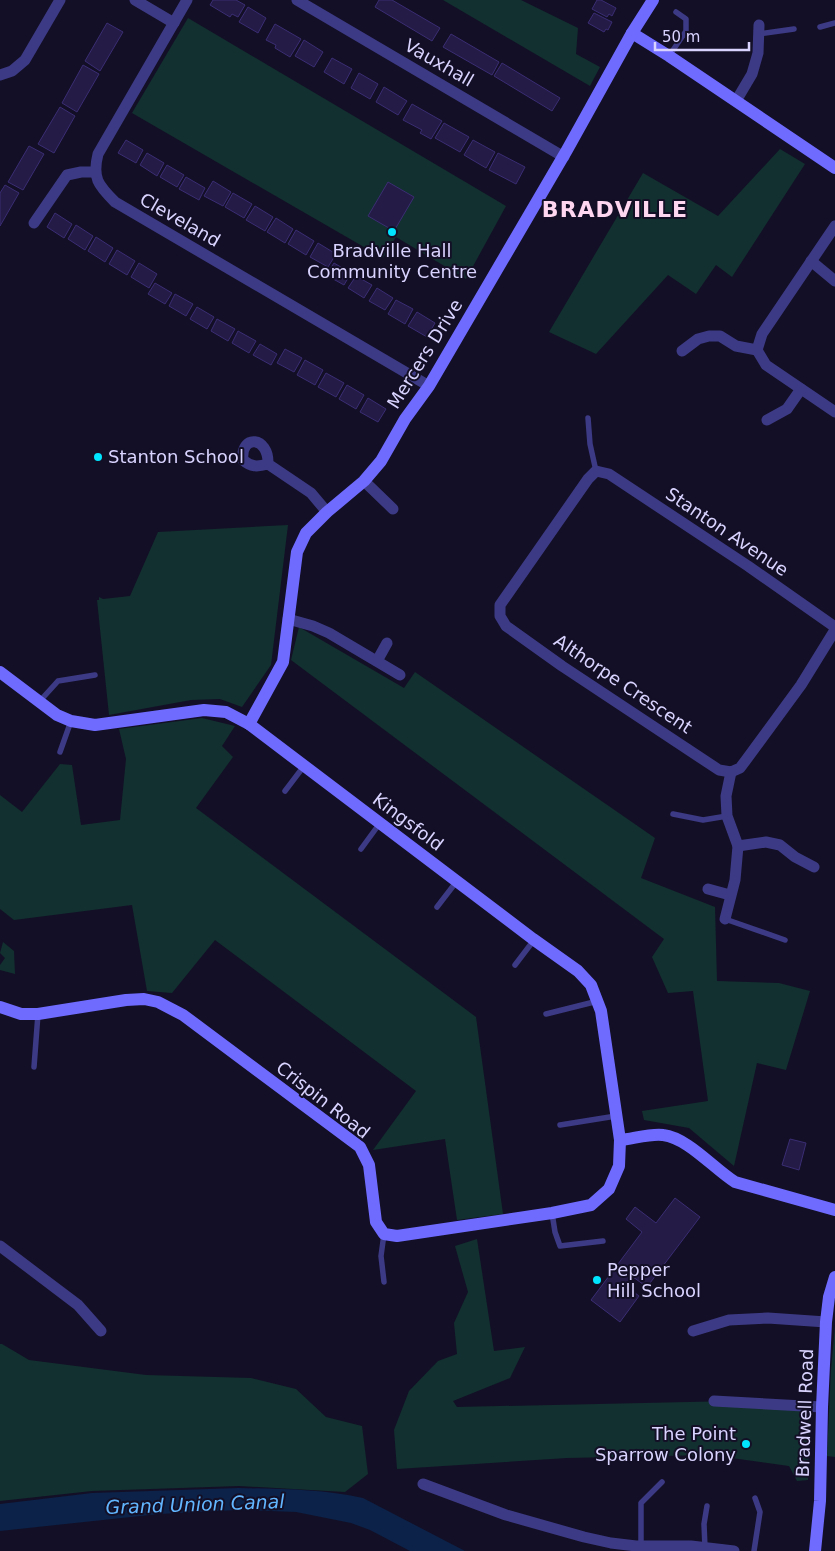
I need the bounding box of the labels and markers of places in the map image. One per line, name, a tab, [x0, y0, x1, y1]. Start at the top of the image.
marker: Bradville Hall Community Centre	[386, 226, 398, 238]
place label: Bradville Hall Community Centre	[307, 240, 477, 282]
place label: Stanton School	[108, 446, 244, 467]
marker: Stanton School	[92, 451, 104, 463]
place label: Pepper Hill School	[607, 1259, 701, 1301]
marker: Pepper Hill School	[591, 1274, 603, 1286]
place label: The Point Sparrow Colony	[595, 1423, 736, 1465]
marker: The Point Sparrow Colony	[740, 1438, 752, 1450]

